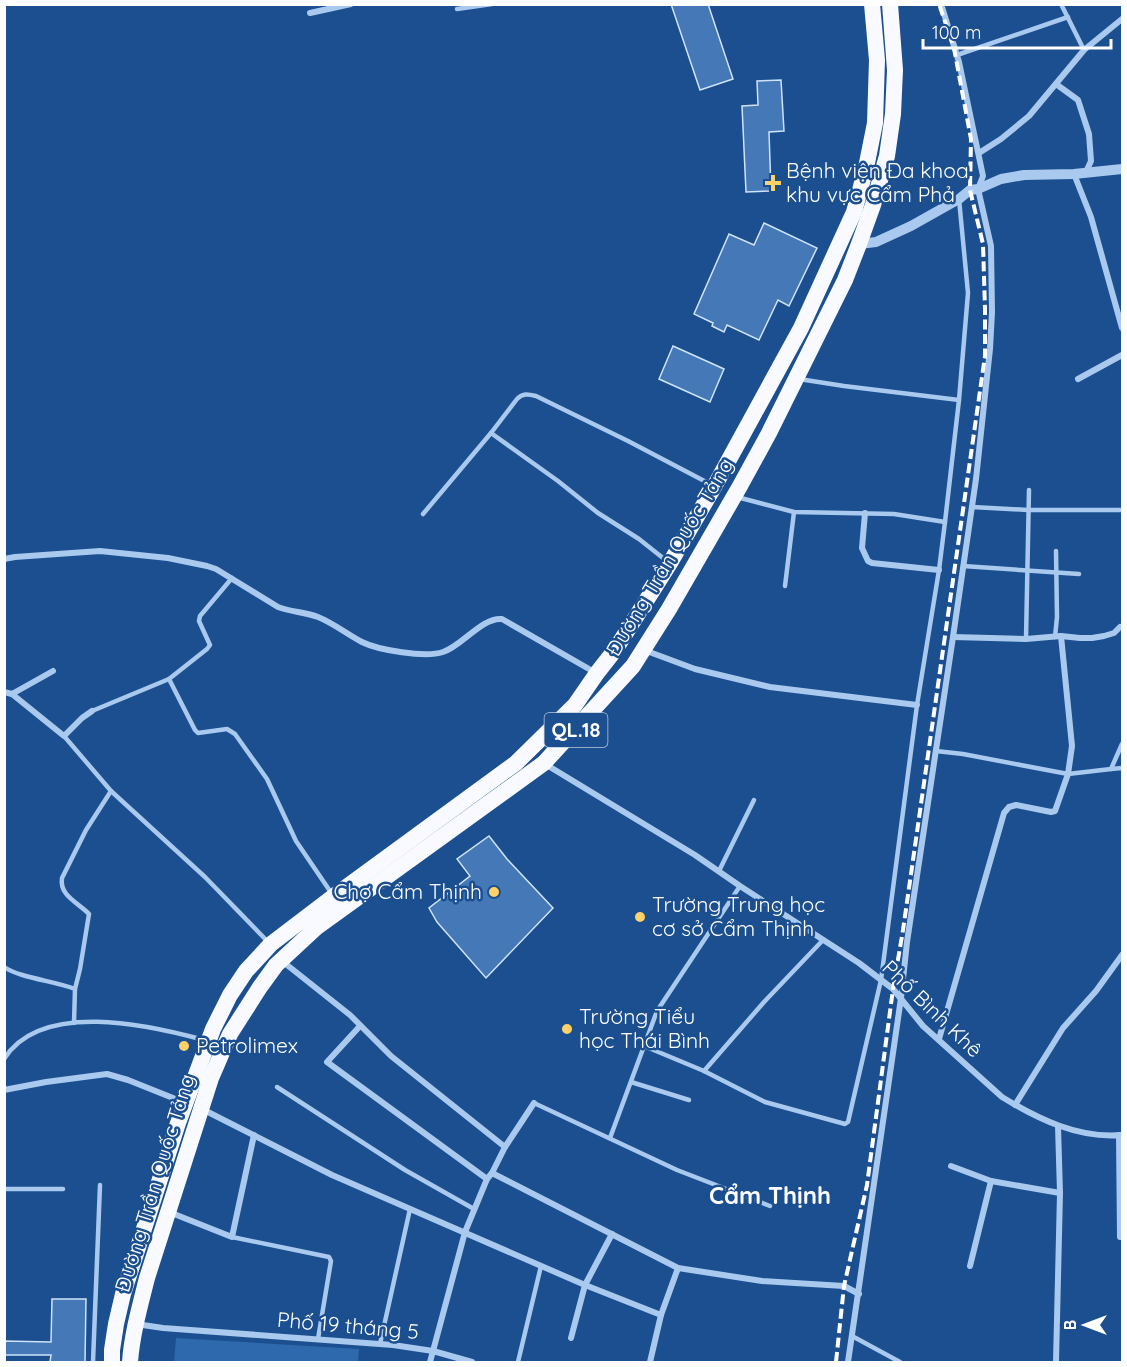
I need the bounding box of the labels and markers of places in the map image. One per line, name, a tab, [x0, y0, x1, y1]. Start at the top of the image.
place label: Bệnh viện Đa khoa khu vực Cẩm Phả	[786, 157, 969, 207]
marker: Bệnh viện Đa khoa khu vực Cẩm Phả	[764, 174, 782, 192]
place label: Chợ Cẩm Thịnh	[333, 878, 482, 904]
marker: Chợ Cẩm Thịnh	[487, 885, 501, 899]
place label: Trường Trung học cơ sở Cẩm Thịnh	[652, 891, 825, 941]
marker: Trường Trung học cơ sở Cẩm Thịnh	[633, 910, 647, 924]
place label: Trường Tiểu học Thái Bình	[579, 1003, 710, 1053]
marker: Trường Tiểu học Thái Bình	[560, 1022, 574, 1036]
place label: Petrolimex	[196, 1032, 298, 1058]
marker: Petrolimex	[177, 1039, 191, 1053]

